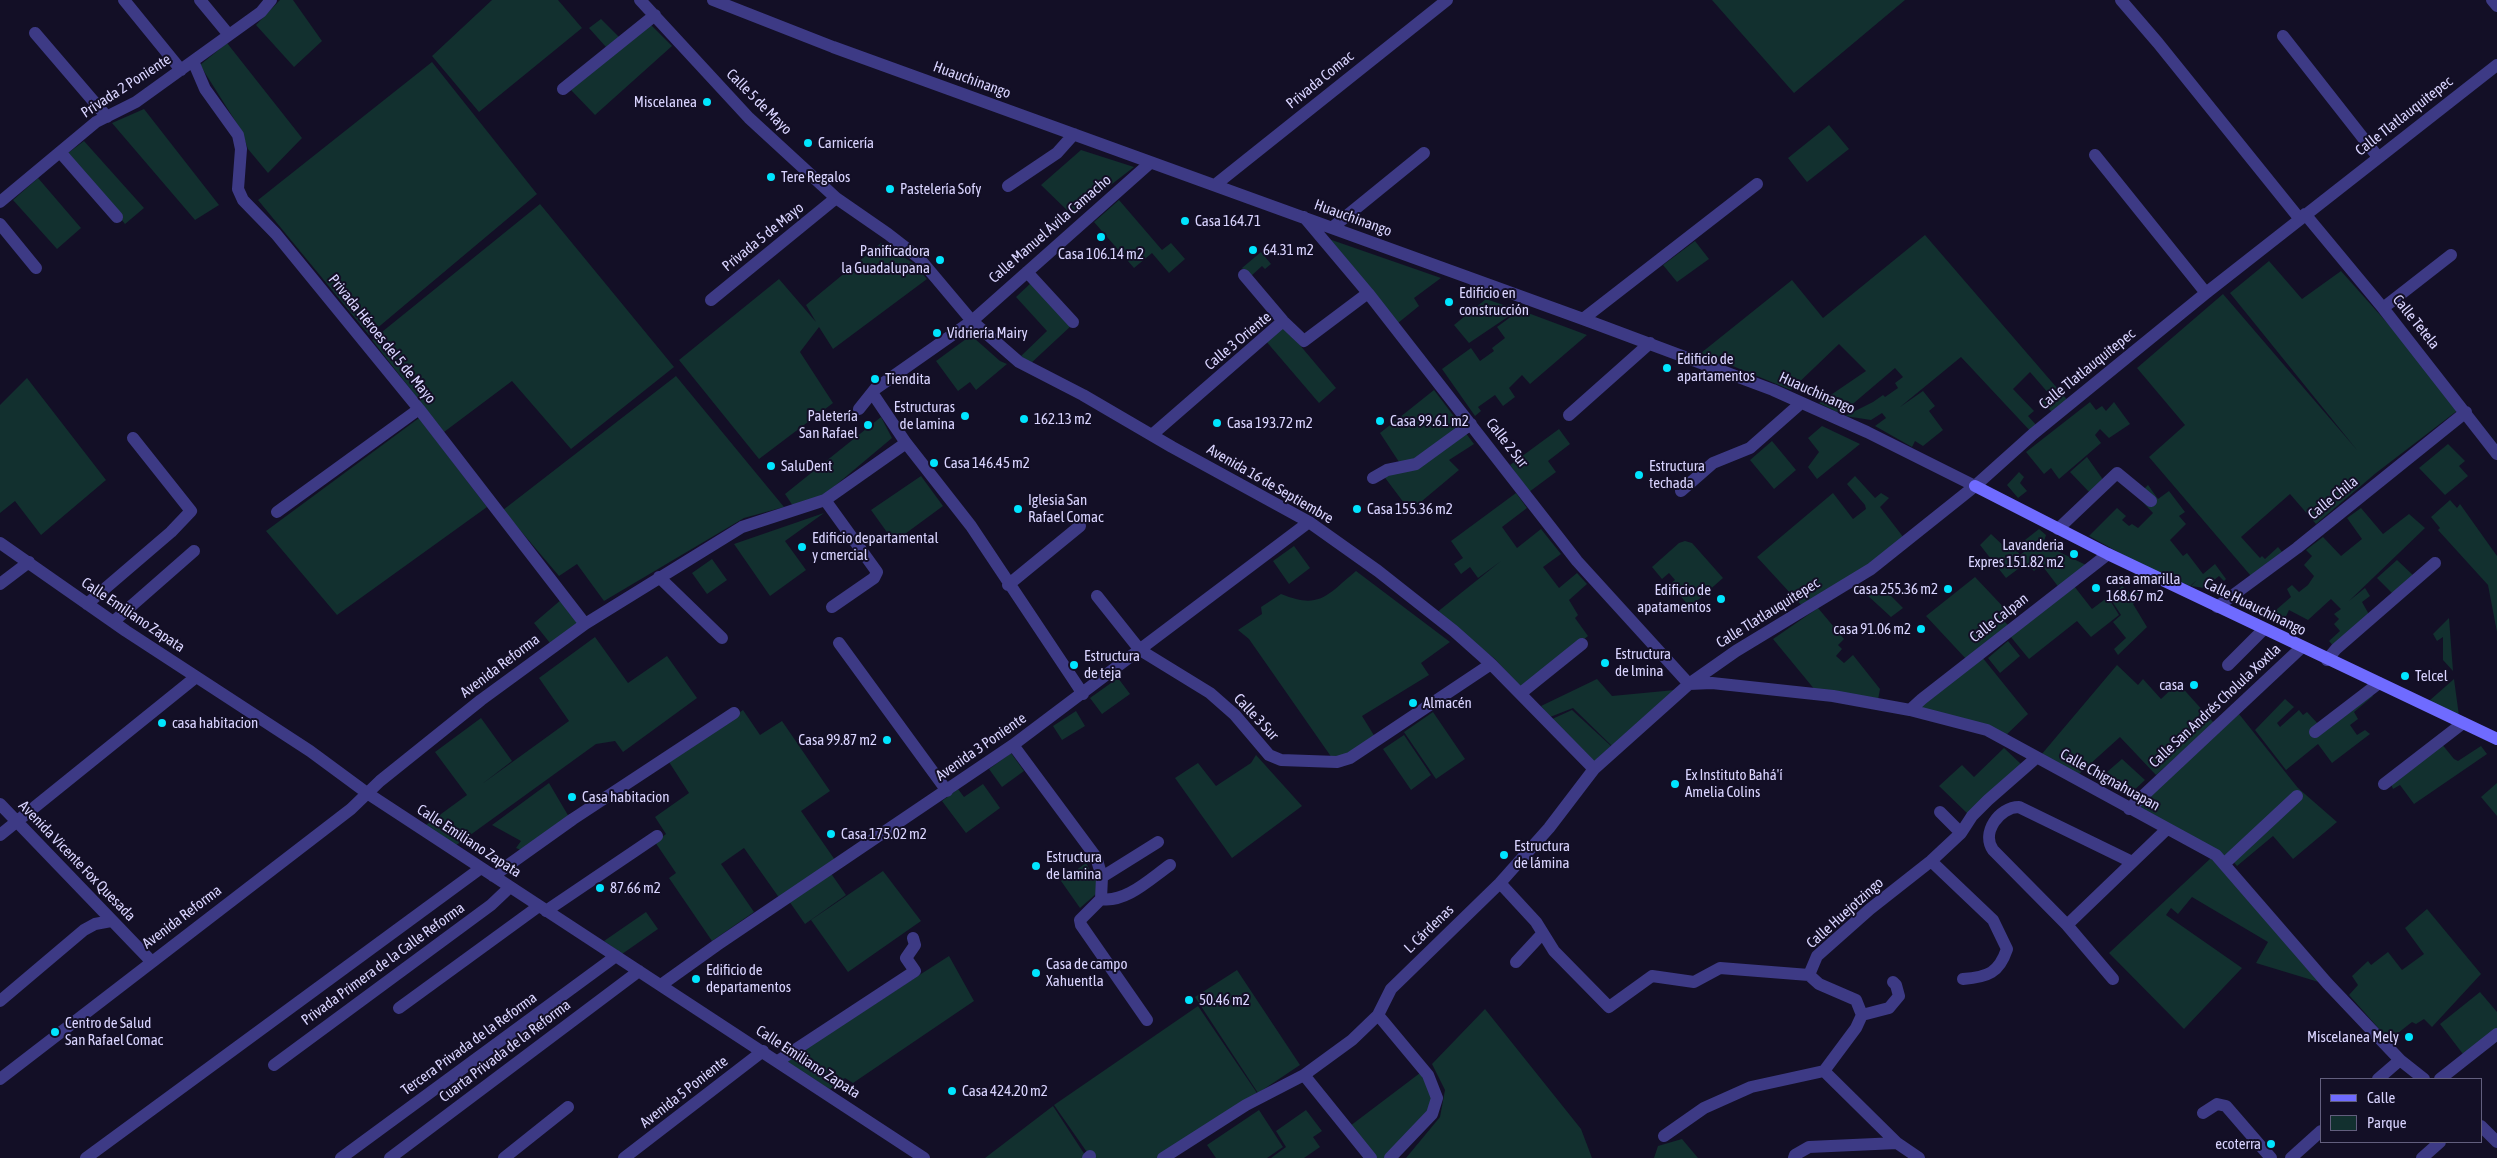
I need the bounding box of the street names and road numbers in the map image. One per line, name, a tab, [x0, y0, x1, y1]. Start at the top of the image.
street label: Privada Comac	[1283, 47, 1357, 113]
street label: Privada 2 Poniente	[78, 50, 174, 122]
street label: Huauchinango	[931, 58, 1013, 102]
street label: Calle 5 de Mayo	[722, 65, 796, 139]
street label: Calle Tlatlauquitepec	[2352, 72, 2456, 160]
street label: Calle Manuel Ávila Camacho	[985, 171, 1115, 287]
street label: Huauchinango	[1312, 196, 1394, 240]
street label: Privada 5 de Mayo	[719, 199, 807, 275]
street label: Privada Héroes del 5 de Mayo	[324, 271, 440, 407]
street label: Calle Tetela	[2389, 291, 2443, 353]
street label: Calle 3 Oriente	[1201, 308, 1275, 374]
street label: Calle Tlatlauquitepec	[2035, 325, 2139, 413]
street label: Huauchinango	[1776, 368, 1858, 418]
street label: Calle 2 Sur	[1482, 415, 1532, 471]
street label: Avenida 16 de Septiembre	[1204, 440, 1336, 528]
street label: Calle Chila	[2304, 472, 2362, 524]
street label: Calle Emiliano Zapata	[78, 574, 188, 656]
street label: Calle Tlatlauquitepec	[1713, 574, 1823, 652]
street label: Calle Huauchinango	[2201, 574, 2309, 640]
street label: Calle Calpan	[1966, 590, 2032, 646]
street label: Avenida Reforma	[457, 630, 543, 702]
street label: Calle San Andrés Cholula Xoxtla	[2145, 640, 2285, 772]
street label: Calle 3 Sur	[1230, 690, 1282, 744]
street label: Avenida 3 Poniente	[932, 709, 1030, 785]
street label: Calle Chignahuapan	[2057, 745, 2163, 815]
street label: Avenida Vicente Fox Quesada	[15, 797, 139, 925]
street label: Calle Emiliano Zapata	[413, 801, 525, 881]
street label: Calle Huejotzingo	[1803, 874, 1887, 952]
street label: Avenida Reforma	[139, 881, 225, 953]
street label: Privada Primera de la Calle Reforma	[298, 899, 468, 1029]
street label: L. Cárdenas	[1400, 901, 1458, 957]
street label: Tercera Privada de la Reforma	[398, 989, 540, 1099]
street label: Cuarta Privada de la Reforma	[436, 996, 574, 1106]
street label: Calle Emiliano Zapata	[752, 1022, 864, 1102]
street label: Avenida 5 Poniente	[637, 1052, 731, 1132]

